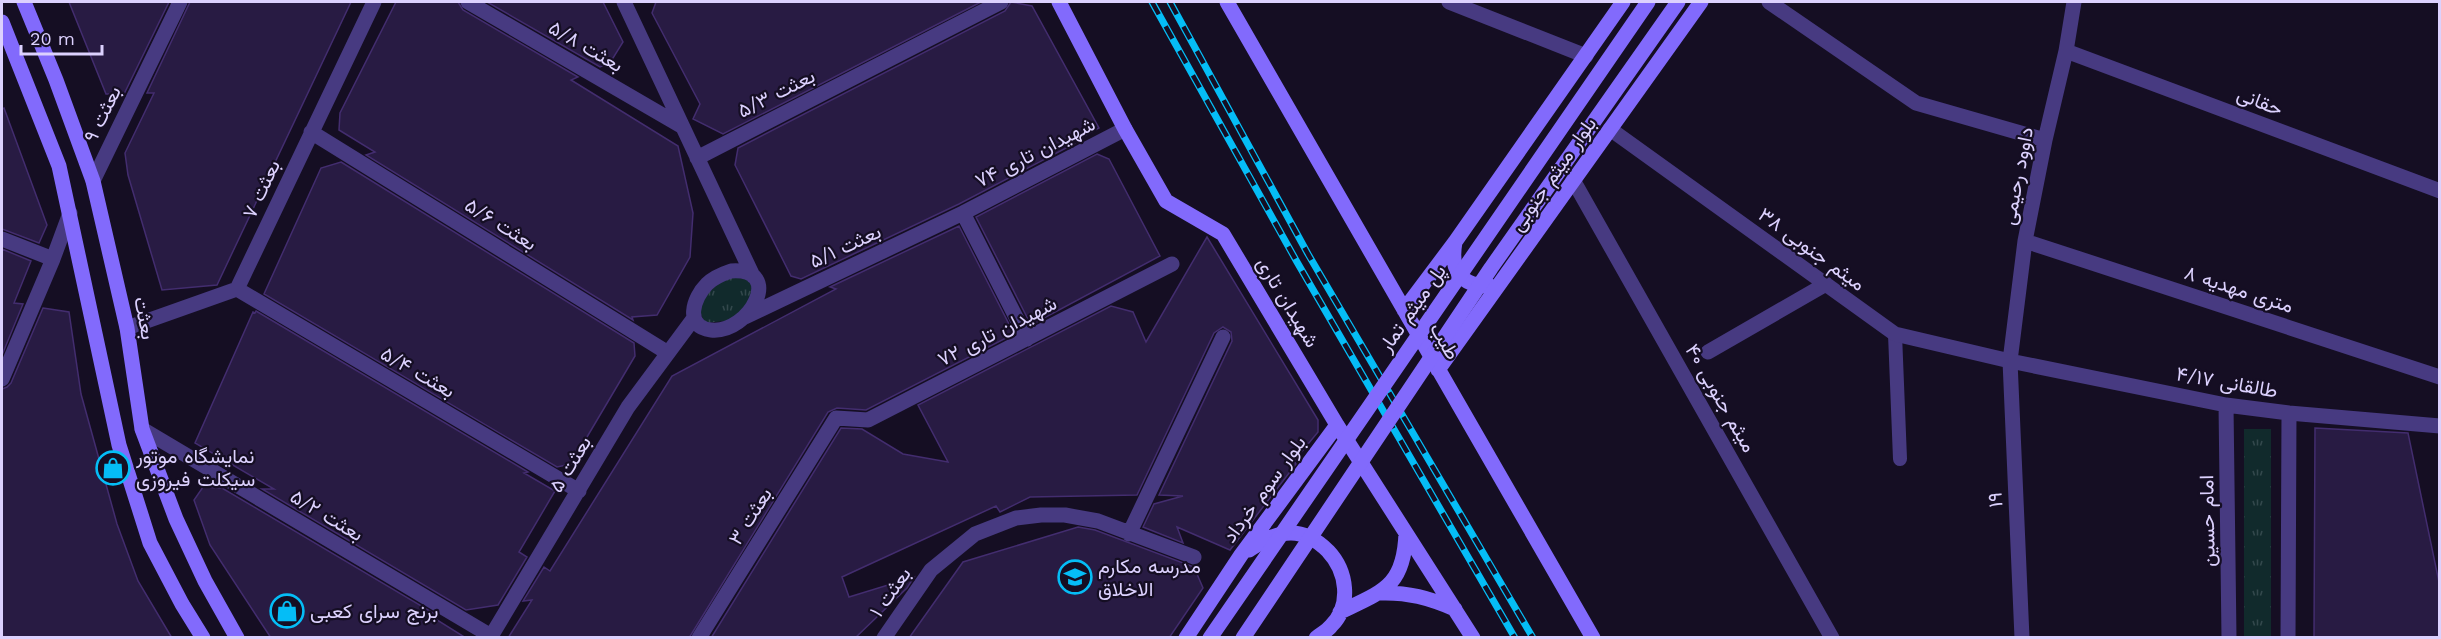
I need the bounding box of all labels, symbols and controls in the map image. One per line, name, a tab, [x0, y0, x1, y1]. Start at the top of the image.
street label: بعثت ۵/۸	[544, 15, 628, 77]
scale bar	[21, 18, 102, 56]
text: 20 m	[30, 28, 75, 49]
street label: بعثت ۵/۳	[733, 63, 819, 123]
street label: حقانی	[2234, 81, 2286, 121]
street label: بعثت ۹	[78, 82, 126, 146]
street label: شهیدان تاری ۷۴	[971, 111, 1099, 193]
street label: بلوار میثم جنوبی	[1505, 112, 1602, 236]
street label: داوود رحیمی	[1996, 125, 2039, 227]
street label: بعثت ۷	[237, 156, 285, 222]
street label: بعثت ۵/۶	[461, 193, 541, 255]
street label: میثم جنوبی ۳۸	[1753, 202, 1870, 297]
street label: بعثت ۵/۱	[805, 219, 885, 273]
street label: شهیدان تاری	[1251, 252, 1324, 352]
street label: پل میثم تمار	[1373, 260, 1453, 358]
street label: ۸ متری مهدیه	[2181, 260, 2296, 319]
street label: شهیدان تاری ۷۲	[933, 291, 1061, 372]
street label: بعثت	[129, 295, 161, 341]
street label: طیب	[1425, 318, 1465, 364]
street label: میثم جنوبی ۴۰	[1679, 340, 1762, 457]
street label: بعثت ۵/۴	[377, 341, 459, 403]
street label: طالقانی ۴/۱۷	[2174, 361, 2280, 403]
street label: بعثت ۵	[544, 431, 596, 497]
street label: بلوار سوم خرداد	[1217, 431, 1312, 548]
place label: نمایشگاه موتور سیکلت فیروزی	[135, 444, 255, 492]
shop icon: نمایشگاه موتور سیکلت فیروزی	[95, 450, 131, 486]
street label: امام حسین	[2194, 475, 2221, 567]
street label: بعثت ۳	[723, 483, 777, 549]
street label: بعثت ۵/۲	[286, 484, 368, 546]
street label: ۱۹	[1983, 492, 2007, 508]
place label: مدرسه مکارم الاخلاق	[1098, 554, 1201, 601]
school or university icon: مدرسه مکارم الاخلاق	[1057, 559, 1093, 595]
street label: بعثت ۱	[864, 562, 916, 622]
shop icon: برنج سرای کعبی	[269, 593, 305, 629]
place label: برنج سرای کعبی	[310, 599, 438, 625]

